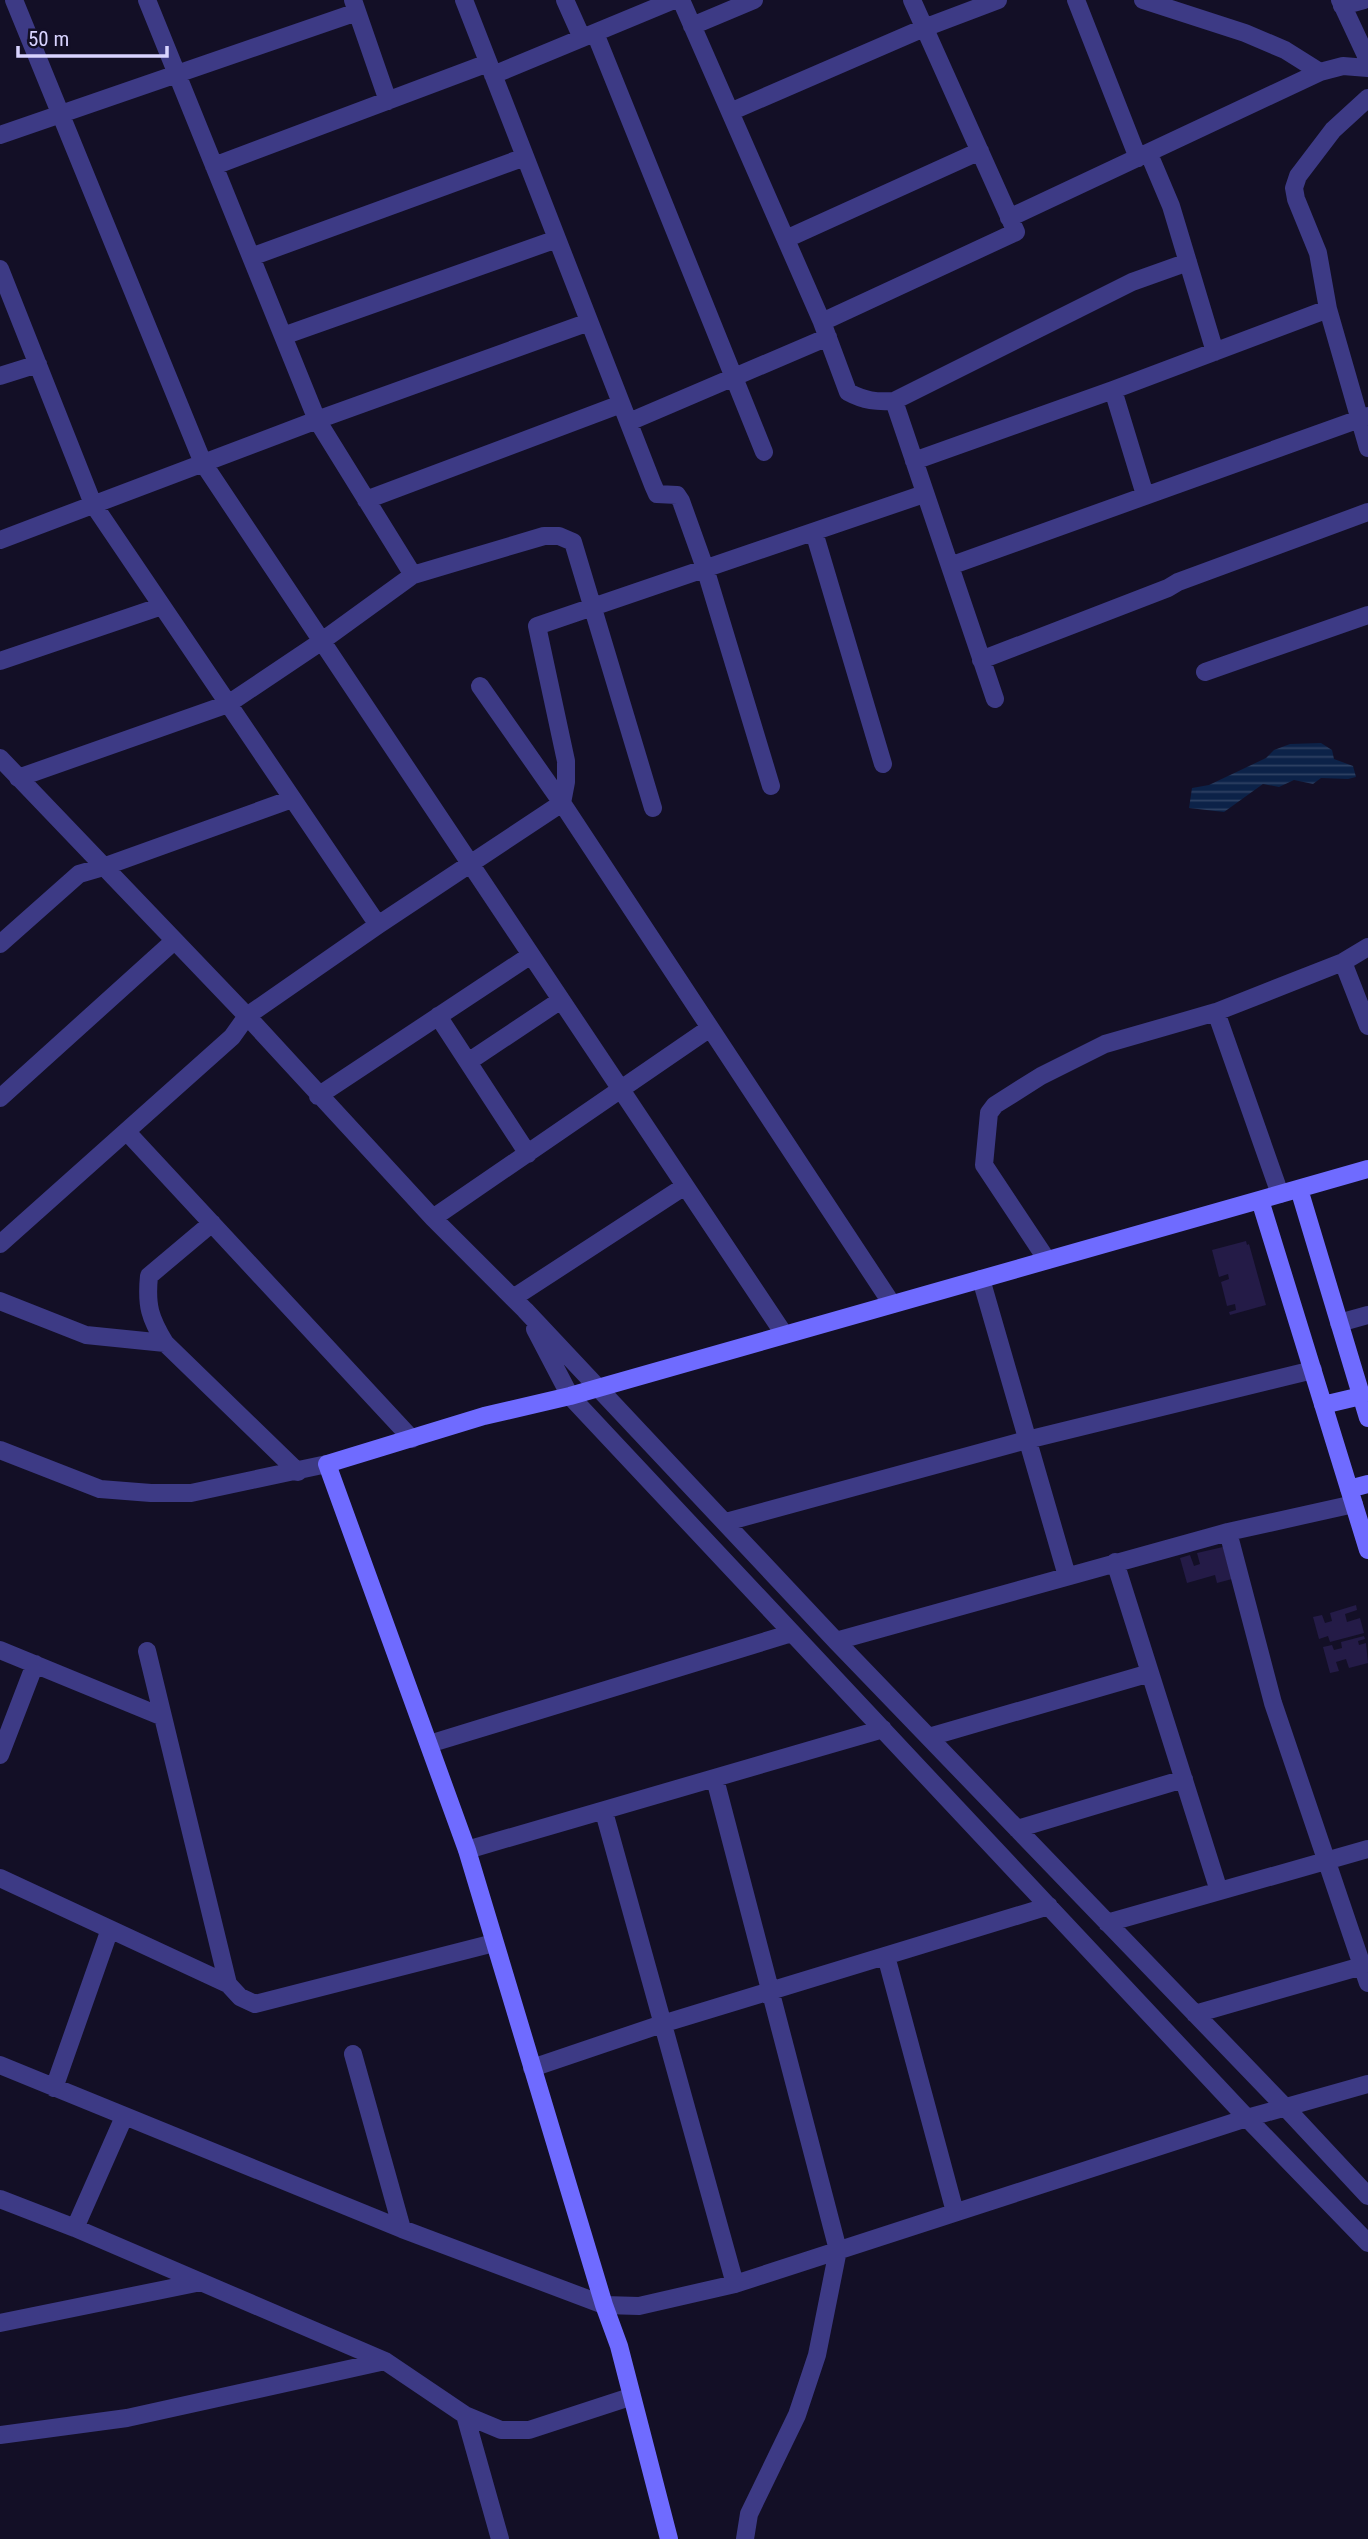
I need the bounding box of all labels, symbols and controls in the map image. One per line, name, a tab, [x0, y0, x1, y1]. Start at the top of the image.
scale bar	[18, 14, 166, 58]
text: 50 m	[28, 27, 69, 51]

